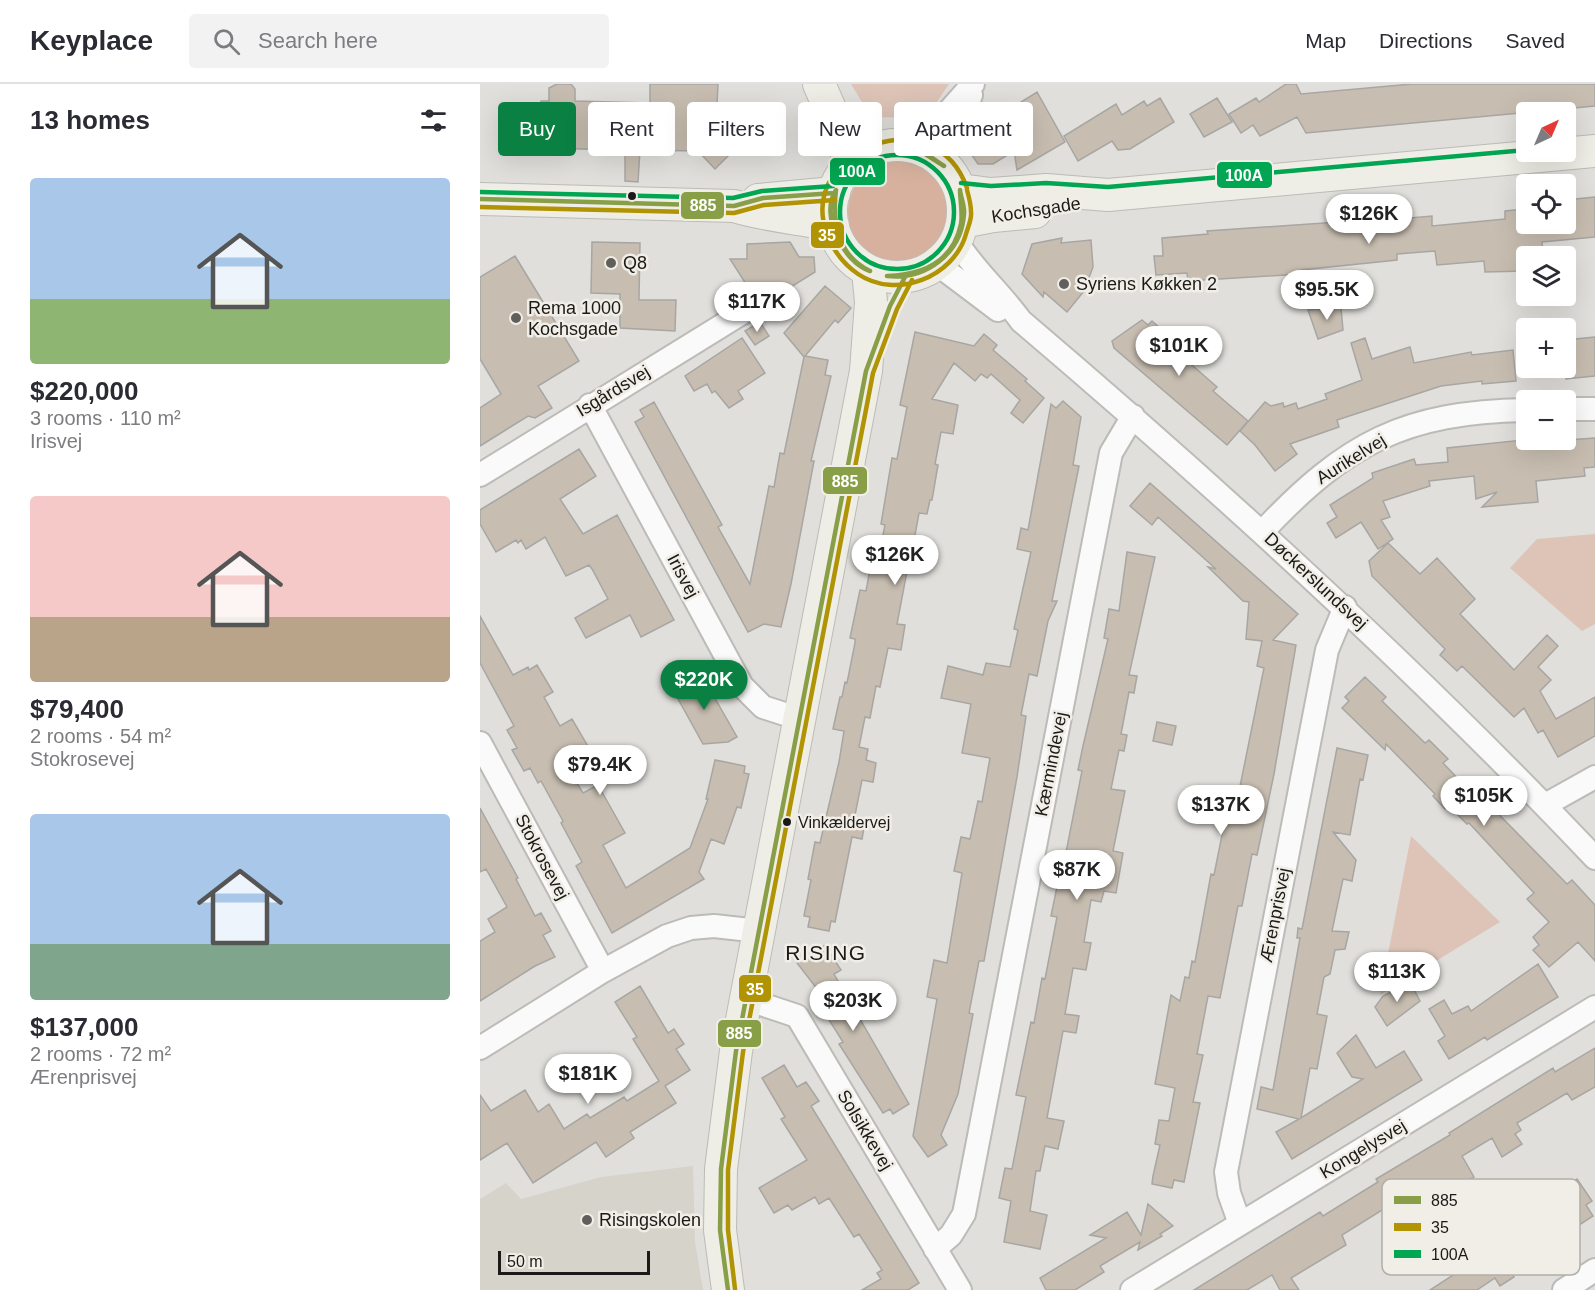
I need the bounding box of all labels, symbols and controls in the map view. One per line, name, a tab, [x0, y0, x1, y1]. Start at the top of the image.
search box	[189, 14, 609, 68]
text: Keyplace	[30, 25, 153, 56]
icon: search	[210, 25, 243, 58]
text: Search here	[258, 28, 378, 53]
text: Map	[1305, 29, 1346, 52]
text: Directions	[1379, 29, 1472, 52]
text: Saved	[1505, 29, 1565, 52]
chip: Buy	[498, 102, 576, 156]
chip: Rent	[588, 102, 675, 156]
chip: Filters	[687, 102, 786, 156]
chip: New	[798, 102, 882, 156]
chip: Apartment	[894, 102, 1033, 156]
north arrow	[1516, 102, 1576, 162]
map controls	[1516, 102, 1576, 450]
icon: filters	[417, 104, 450, 137]
text: 13 homes	[30, 105, 150, 135]
line badge: 100A	[829, 157, 886, 186]
line badge: 100A	[1216, 161, 1273, 189]
text: 100A	[838, 163, 877, 180]
text: 100A	[1225, 167, 1264, 184]
button: locate	[1516, 174, 1576, 234]
unlabelled marker	[626, 190, 638, 202]
line badge: 885	[680, 191, 725, 220]
street label: Kochsgade	[990, 193, 1082, 227]
pin: $126K	[1327, 194, 1411, 245]
text: 885	[690, 197, 716, 214]
text: $126K	[1340, 202, 1398, 224]
icon: home	[186, 217, 294, 325]
line badge: 35	[810, 221, 845, 249]
text: 35	[818, 227, 836, 244]
button: layers	[1516, 246, 1576, 306]
place label: Q8	[623, 253, 647, 273]
marker: Q8	[604, 256, 618, 270]
pin: $95.5K	[1278, 270, 1376, 321]
place label: Syriens Køkken 2	[1076, 274, 1217, 294]
marker: Syriens Køkken 2	[1057, 277, 1071, 291]
text: $95.5K	[1295, 278, 1359, 300]
pin: $117K	[715, 282, 799, 333]
text: $117K	[728, 290, 786, 312]
place label: Rema 1000 Kochsgade	[528, 298, 621, 339]
marker: Rema 1000 Kochsgade	[509, 311, 523, 325]
button: +	[1516, 318, 1576, 378]
pin: $101K	[1137, 326, 1221, 377]
text: $101K	[1150, 334, 1208, 356]
street label: Isgårdsvej	[573, 361, 653, 421]
text: $220,000	[30, 376, 138, 406]
button: −	[1516, 390, 1576, 450]
text: 3 rooms · 110 m²	[30, 407, 181, 429]
text: Irisvej	[30, 430, 82, 452]
street label: Aurikelvej	[1313, 430, 1389, 488]
line badge: 885	[822, 466, 868, 495]
text: 885	[832, 473, 858, 490]
street label: Døckerslundsvej	[1261, 528, 1371, 634]
icon: home	[186, 535, 294, 643]
pin: $126K	[853, 535, 937, 586]
text: $126K	[866, 543, 924, 565]
street label: Irisvej	[663, 551, 703, 601]
pin: $220K	[662, 660, 746, 711]
text: $220K	[675, 668, 733, 690]
text: $79,400	[30, 694, 124, 724]
street label: Kærmindevej	[1031, 710, 1071, 818]
text: 2 rooms · 54 m²	[30, 725, 171, 747]
pin: $79.4K	[551, 745, 649, 796]
text: Stokrosevej	[30, 748, 135, 770]
text: $79.4K	[568, 753, 632, 775]
pin: $105K	[1442, 776, 1526, 827]
text: $105K	[1455, 784, 1513, 806]
pin: $137K	[1179, 785, 1263, 836]
text: $137K	[1192, 793, 1250, 815]
street label: Stokrosevej	[511, 811, 573, 903]
place label: Vinkældervej	[798, 814, 890, 831]
marker: Vinkældervej	[781, 816, 793, 828]
pin: $87K	[1041, 850, 1113, 901]
icon: home	[186, 853, 294, 961]
text: $87K	[1053, 858, 1101, 880]
street label: Ærenprisvej	[1256, 866, 1294, 964]
district label: RISING	[785, 941, 867, 964]
pin: $113K	[1355, 952, 1439, 1003]
text: $113K	[1368, 960, 1426, 982]
line badge: 35	[738, 974, 772, 1003]
text: 35	[746, 981, 764, 998]
pin: $203K	[811, 981, 895, 1032]
text: $203K	[824, 989, 882, 1011]
text: $137,000	[30, 1012, 138, 1042]
line badge: 885	[717, 1019, 762, 1048]
text: 885	[726, 1025, 752, 1042]
text: 2 rooms · 72 m²	[30, 1043, 171, 1065]
pin: $181K	[546, 1054, 630, 1105]
text: $181K	[559, 1062, 617, 1084]
text: Ærenprisvej	[30, 1066, 137, 1088]
street label: Solsikkevej	[833, 1086, 897, 1174]
street label: Kongelysvej	[1316, 1115, 1410, 1183]
legend	[1382, 1179, 1580, 1275]
text: 885	[1431, 1192, 1458, 1209]
place label: Risingskolen	[599, 1210, 701, 1230]
marker: Risingskolen	[580, 1213, 594, 1227]
text: 35	[1431, 1219, 1449, 1236]
text: 100A	[1431, 1246, 1469, 1263]
scale bar	[498, 1248, 650, 1276]
text: 50 m	[507, 1253, 543, 1270]

